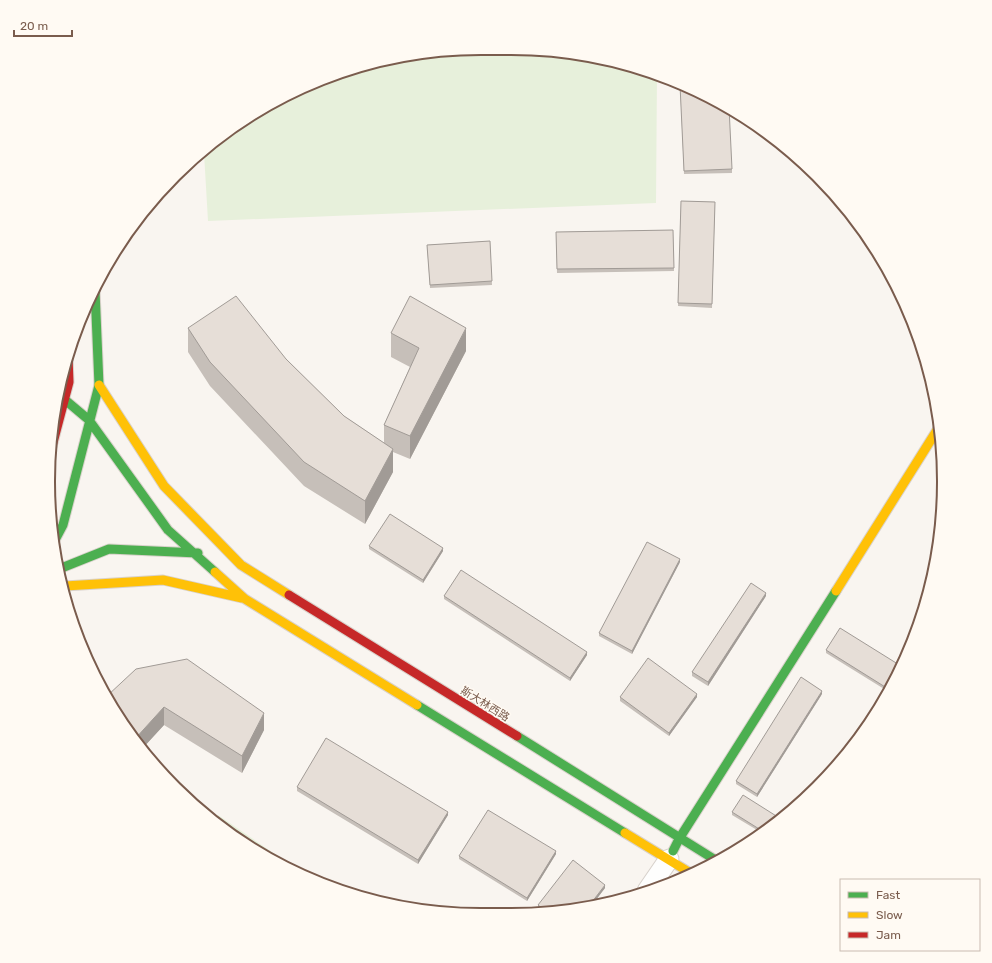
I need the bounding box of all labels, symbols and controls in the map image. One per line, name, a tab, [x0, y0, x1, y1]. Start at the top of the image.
scale bar	[14, 12, 72, 38]
text: 20 m	[20, 19, 48, 33]
street label: 斯大林西路	[458, 684, 512, 724]
legend	[840, 879, 980, 951]
text: Fast	[876, 888, 900, 902]
text: Slow	[876, 908, 903, 922]
text: Jam	[876, 928, 901, 942]

